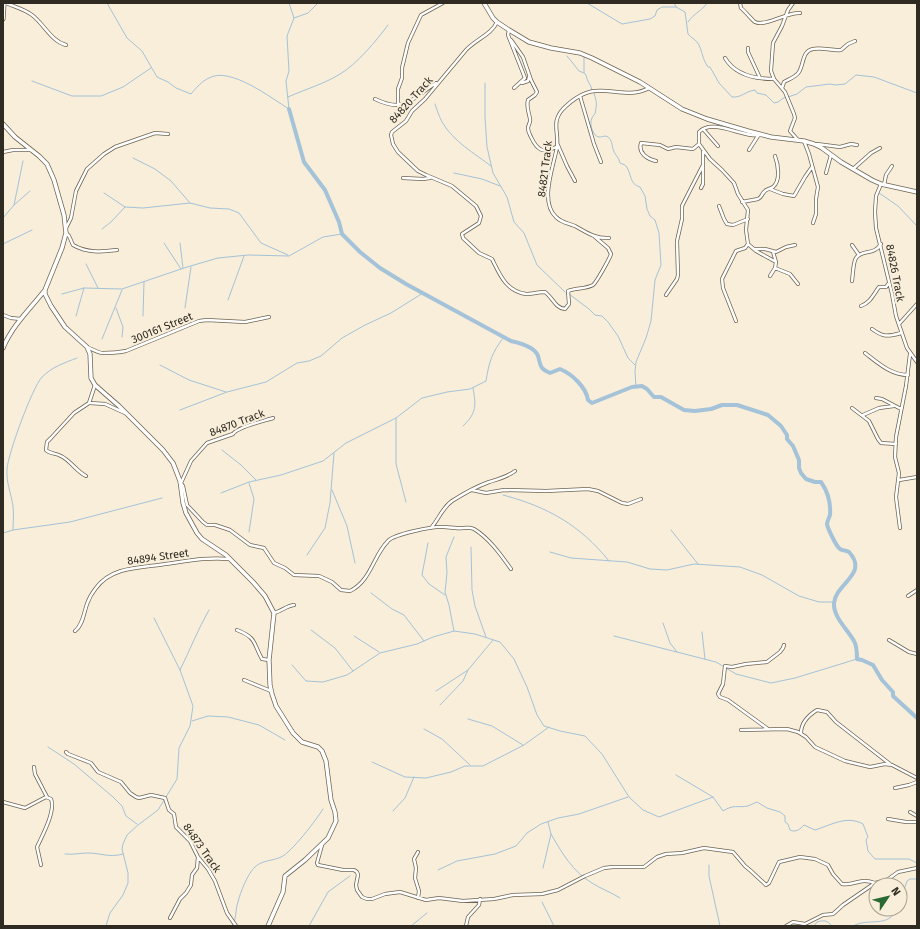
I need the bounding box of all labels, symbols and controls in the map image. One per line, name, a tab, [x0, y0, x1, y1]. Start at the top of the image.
street label: 84820 Track	[387, 74, 436, 126]
street label: 84821 Track	[535, 140, 555, 198]
street label: 84826 Track	[883, 243, 907, 303]
street label: 300161 Street	[129, 310, 195, 346]
street label: 84870 Track	[208, 406, 267, 439]
street label: 84894 Street	[126, 546, 190, 568]
street label: 84873 Track	[180, 821, 224, 875]
north arrow	[868, 877, 908, 917]
text: N	[888, 885, 903, 898]

